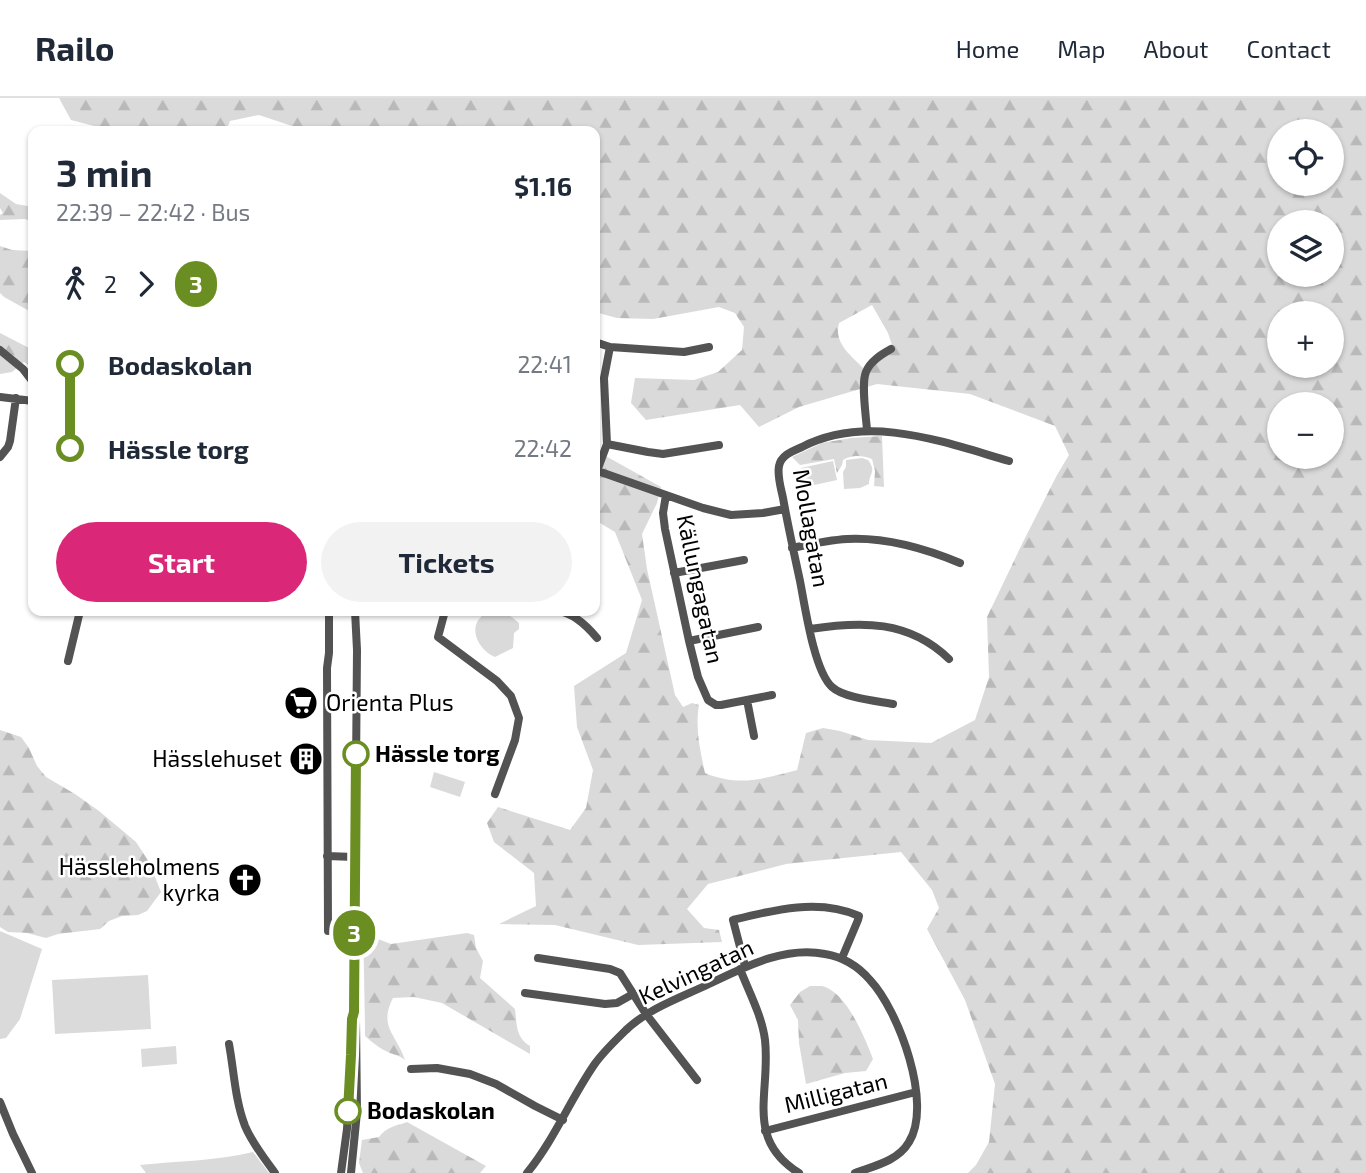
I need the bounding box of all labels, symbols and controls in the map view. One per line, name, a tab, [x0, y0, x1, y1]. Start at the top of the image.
text: Railo	[35, 28, 115, 68]
text: Home	[956, 34, 1019, 63]
text: Map	[1057, 34, 1105, 63]
text: About	[1143, 34, 1209, 63]
text: Contact	[1247, 34, 1331, 63]
map controls	[1267, 119, 1344, 469]
button: locate	[1267, 119, 1344, 196]
text: 3 min	[56, 149, 153, 195]
text: $1.16	[514, 170, 572, 201]
text: 22:39 – 22:42 · Bus	[56, 198, 250, 226]
button: layers	[1267, 210, 1344, 287]
icon: walk	[56, 265, 94, 303]
icon: forward	[127, 265, 165, 303]
text: 3	[189, 269, 203, 298]
text: 2	[104, 270, 117, 298]
button: +	[1267, 301, 1344, 378]
text: Bodaskolan	[108, 349, 253, 380]
text: 22:41	[517, 350, 572, 378]
button: −	[1267, 392, 1344, 469]
text: Hässle torg	[108, 433, 249, 464]
text: 22:42	[514, 434, 572, 462]
street label: Mollagatan	[788, 466, 836, 589]
street label: Källungagatan	[672, 512, 730, 666]
button: Start	[56, 522, 307, 602]
button: Tickets	[321, 522, 572, 602]
supermarket icon: Orienta Plus	[282, 684, 320, 722]
place label: Orienta Plus	[326, 688, 454, 716]
place label: Hässle torg	[375, 739, 500, 767]
building icon: Hässlehuset	[287, 740, 325, 778]
marker: Hässle torg	[343, 741, 369, 767]
place label: Hässlehuset	[152, 744, 282, 772]
place label: Hässleholmens kyrka	[59, 852, 220, 906]
church icon: Hässleholmens kyrka	[226, 861, 264, 899]
line badge: 3	[331, 910, 377, 956]
text: 3	[347, 918, 361, 947]
street label: Kelvingatan	[634, 932, 757, 1010]
street label: Milligatan	[781, 1066, 890, 1118]
place label: Bodaskolan	[367, 1096, 495, 1124]
marker: Bodaskolan	[335, 1098, 361, 1124]

